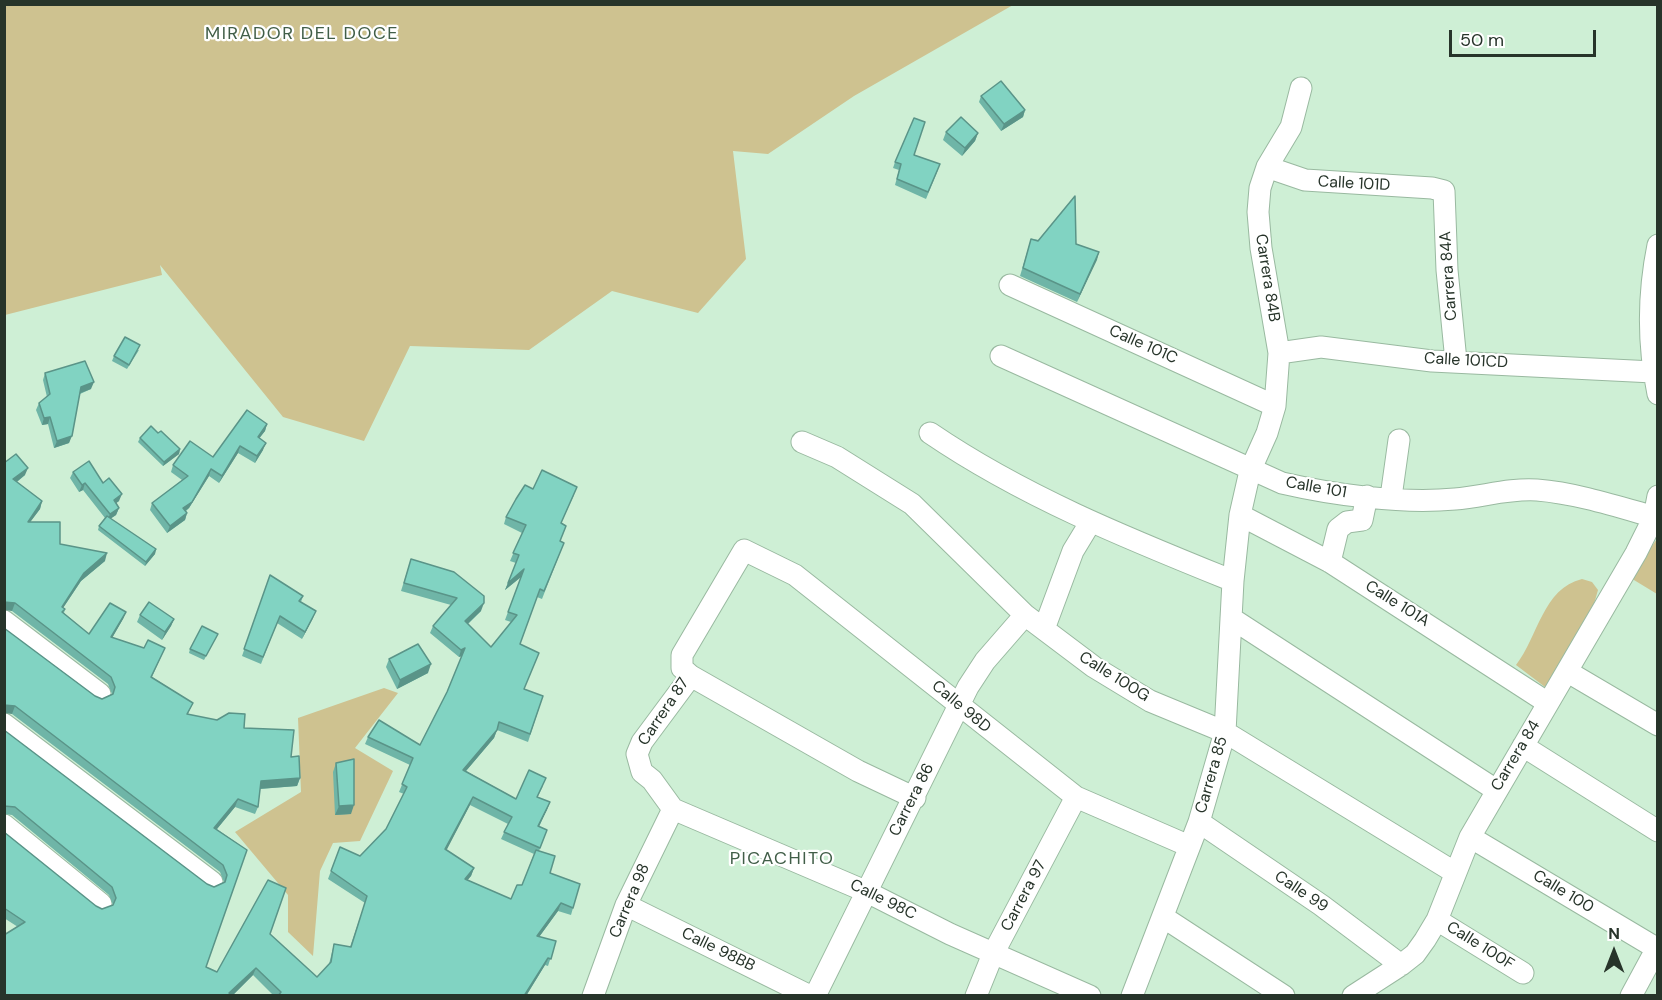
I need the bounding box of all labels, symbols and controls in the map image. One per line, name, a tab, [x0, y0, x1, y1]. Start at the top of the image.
scale bar	[1452, 18, 1599, 56]
district label: MIRADOR DEL DOCE	[205, 23, 399, 45]
text: 50 m	[1460, 28, 1504, 52]
street label: Calle 101D	[1317, 173, 1391, 195]
street label: Carrera 84A	[1436, 231, 1462, 321]
street label: Carrera 84B	[1251, 233, 1283, 323]
street label: Calle 101C	[1106, 321, 1180, 369]
street label: Calle 101CD	[1424, 349, 1508, 373]
street label: Calle 101	[1284, 473, 1348, 503]
street label: Calle 101A	[1361, 577, 1433, 631]
street label: Calle 100G	[1075, 648, 1153, 706]
street label: Carrera 87	[634, 674, 694, 750]
street label: Calle 98D	[928, 677, 994, 737]
street label: Carrera 84	[1487, 717, 1545, 795]
street label: Carrera 85	[1192, 734, 1232, 816]
street label: Carrera 86	[885, 760, 939, 840]
district label: PICACHITO	[730, 848, 834, 870]
street label: Carrera 97	[997, 857, 1051, 935]
street label: Carrera 98	[606, 861, 654, 941]
street label: Calle 100	[1529, 866, 1597, 918]
street label: Calle 99	[1270, 867, 1332, 917]
street label: Calle 98C	[847, 876, 919, 924]
street label: Calle 100F	[1443, 918, 1517, 974]
north arrow	[1584, 922, 1644, 982]
text: N	[1608, 923, 1620, 944]
street label: Calle 98BB	[678, 924, 758, 976]

